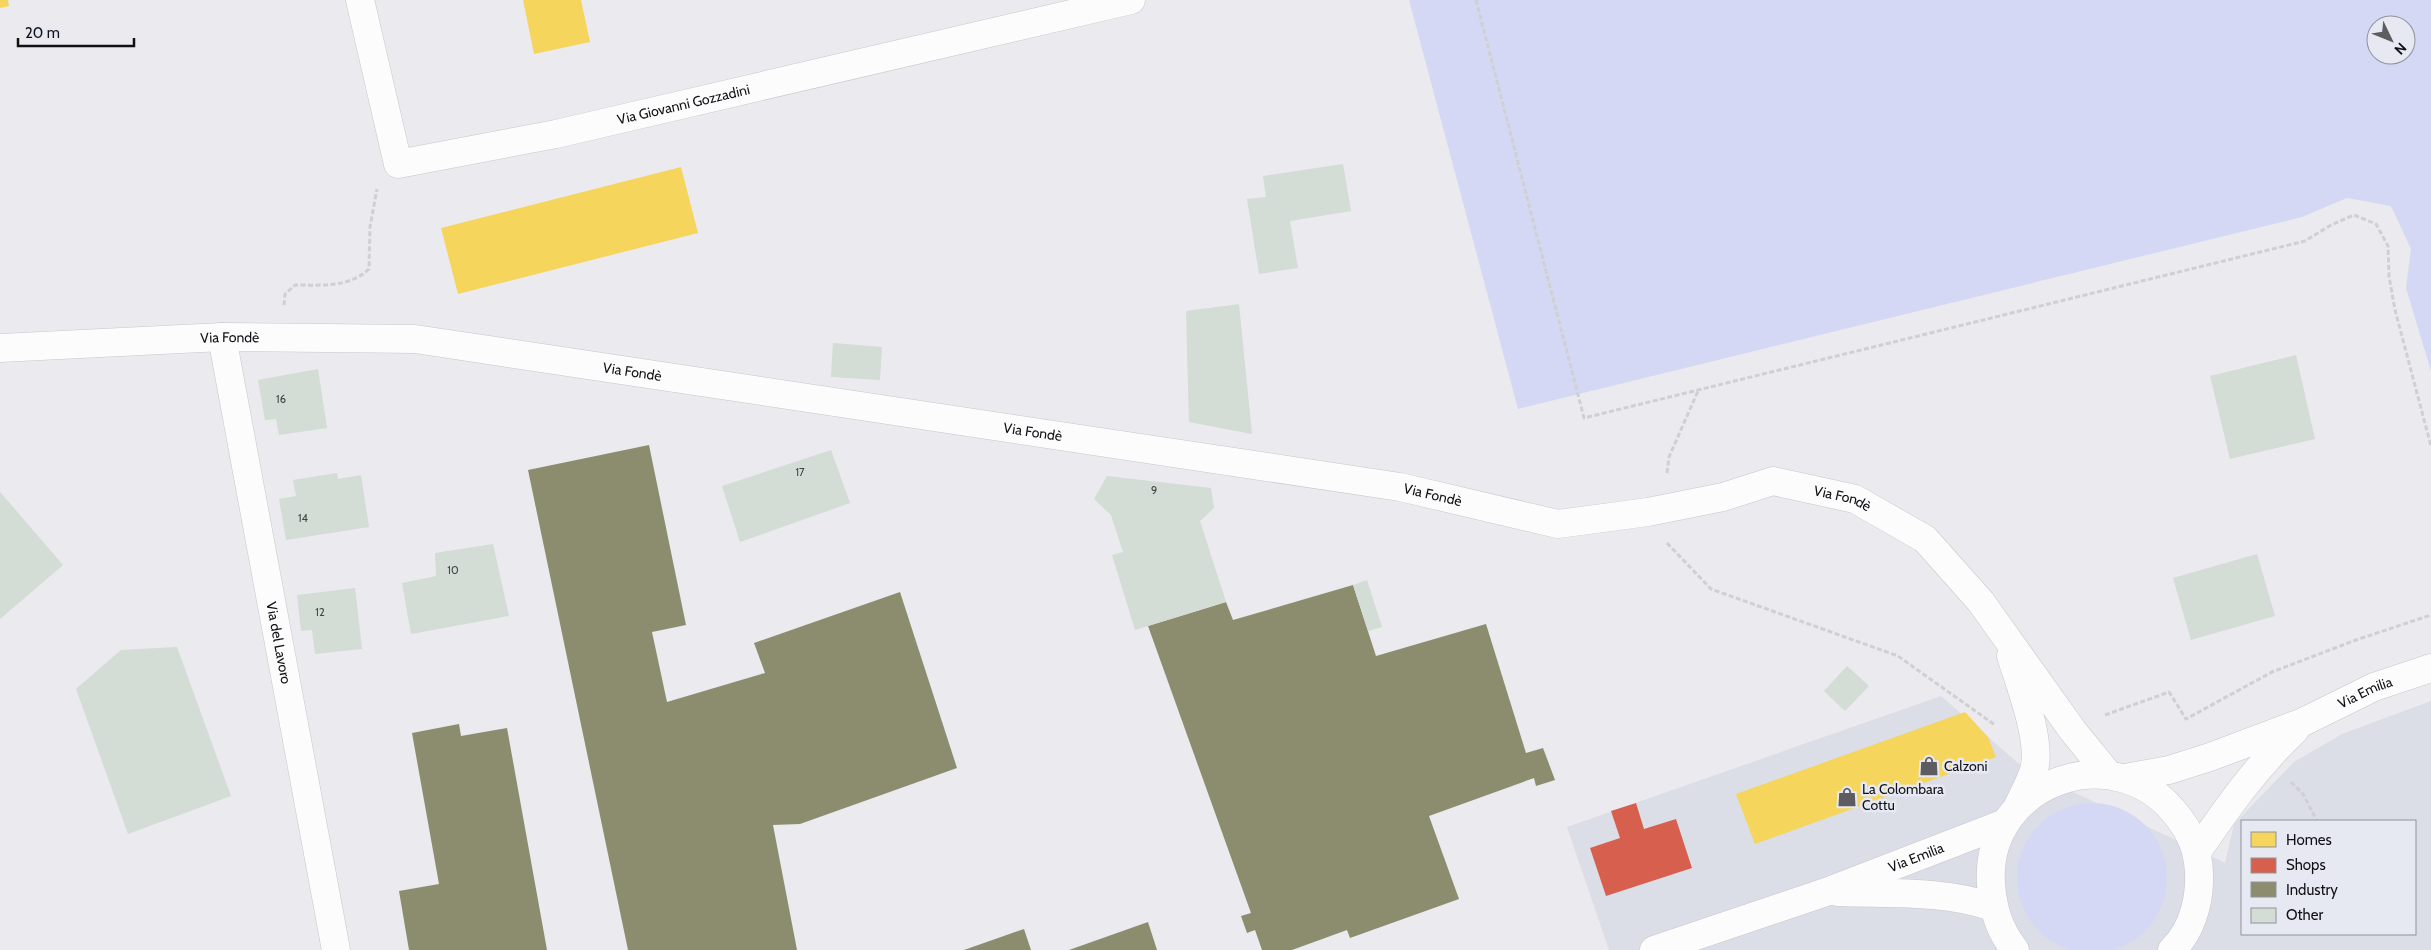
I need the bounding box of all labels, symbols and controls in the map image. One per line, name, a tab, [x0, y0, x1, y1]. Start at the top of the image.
scale bar	[18, 15, 134, 47]
north arrow	[2366, 15, 2416, 65]
text: 20 m	[25, 24, 60, 42]
text: N	[2391, 39, 2410, 59]
street label: Via Giovanni Gozzadini	[615, 80, 752, 128]
street label: Via Fondè	[200, 328, 259, 347]
street label: Via Fondè	[602, 358, 663, 385]
house number: 16	[276, 392, 286, 406]
street label: Via Fondè	[1002, 419, 1063, 445]
house number: 17	[795, 465, 805, 479]
street label: Via Fondè	[1402, 479, 1464, 510]
street label: Via Fondè	[1812, 481, 1874, 515]
house number: 9	[1151, 483, 1157, 497]
house number: 14	[298, 511, 309, 525]
house number: 10	[447, 563, 459, 577]
street label: Via del Lavoro	[262, 600, 295, 686]
house number: 12	[315, 605, 325, 619]
street label: Via Emilia	[2335, 672, 2395, 712]
shop icon: Calzoni	[1918, 755, 1940, 777]
place label: Calzoni	[1944, 757, 1988, 775]
place label: La Colombara Cottu	[1862, 780, 1944, 814]
shop icon: La Colombara Cottu	[1836, 786, 1858, 808]
legend	[2241, 820, 2416, 935]
text: Homes	[2286, 831, 2332, 849]
street label: Via Emilia	[1886, 838, 1947, 876]
text: Shops	[2286, 856, 2326, 874]
text: Industry	[2286, 881, 2338, 899]
text: Other	[2286, 906, 2323, 924]

